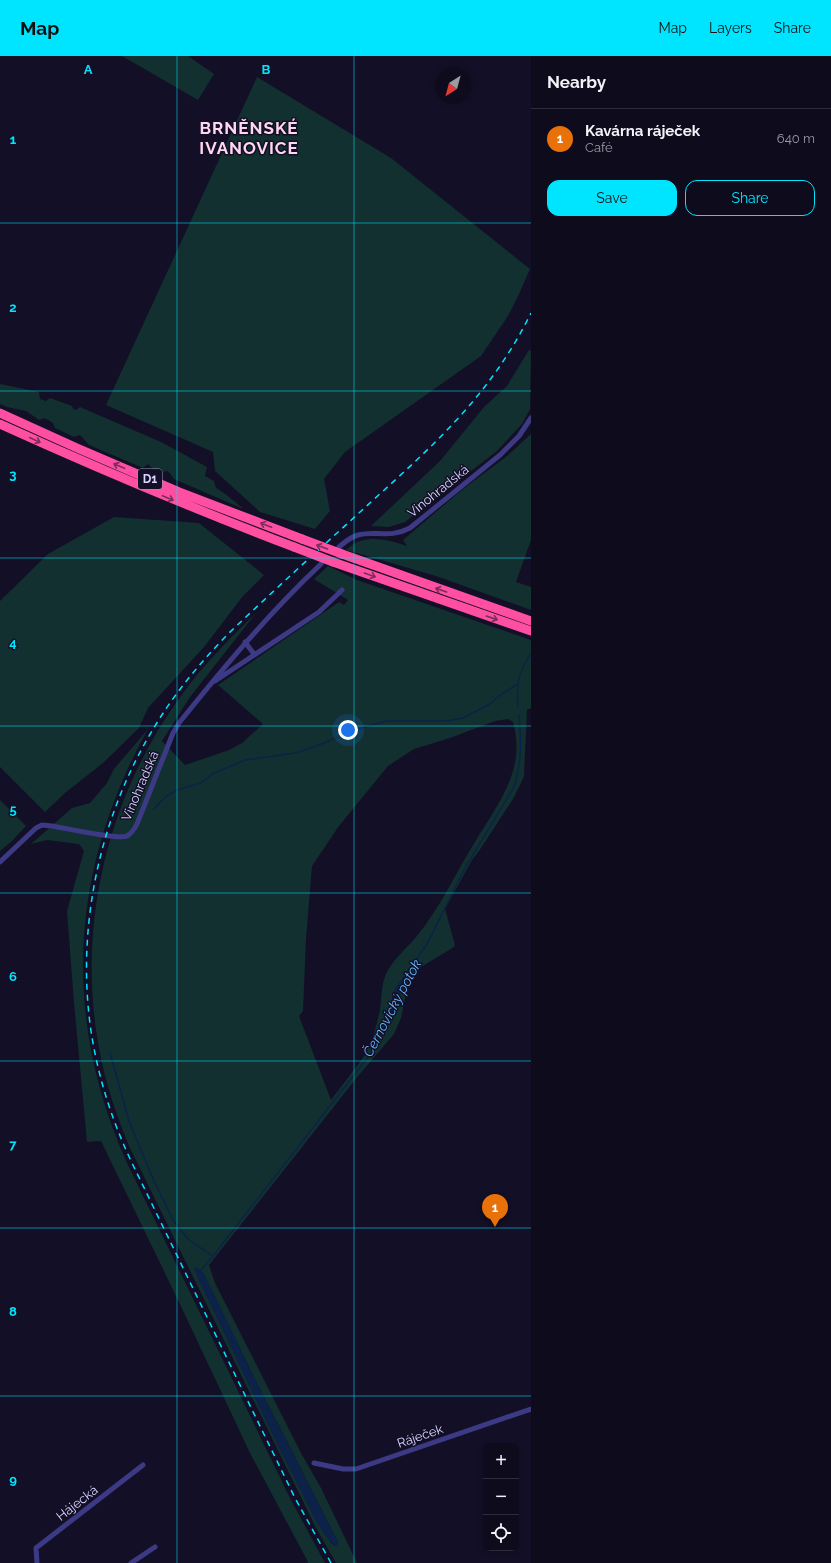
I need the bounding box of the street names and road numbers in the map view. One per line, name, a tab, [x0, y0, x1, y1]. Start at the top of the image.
street label: Vinohradská	[404, 462, 472, 520]
road number: D1	[138, 469, 162, 489]
street label: Vinohradská	[119, 749, 161, 823]
street label: Ráječek	[395, 1421, 445, 1451]
street label: Hájecká	[53, 1482, 101, 1524]

